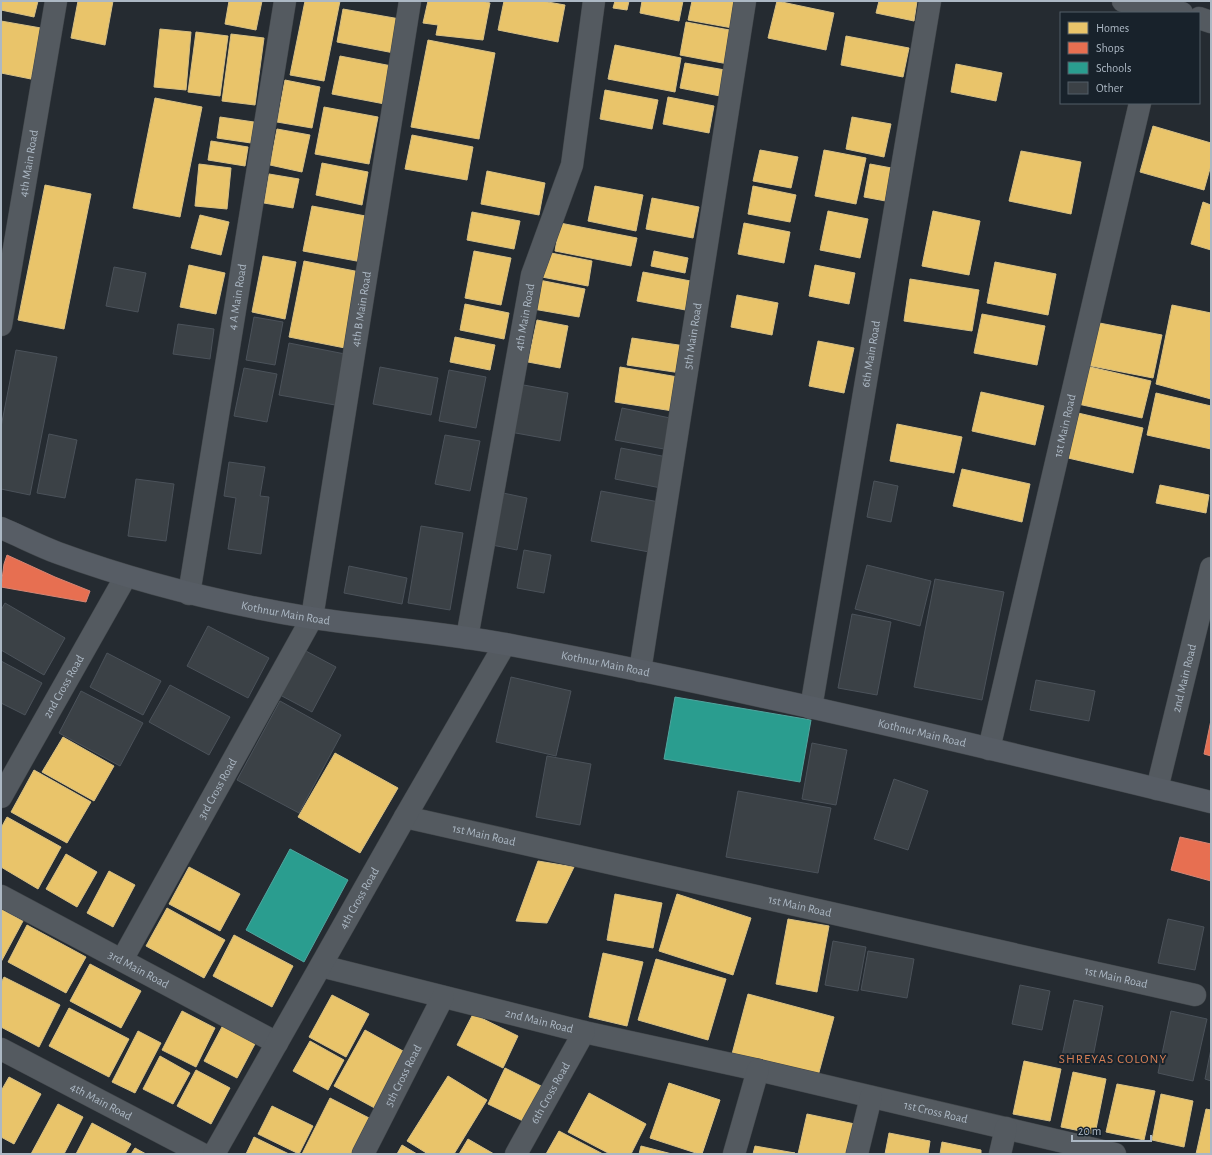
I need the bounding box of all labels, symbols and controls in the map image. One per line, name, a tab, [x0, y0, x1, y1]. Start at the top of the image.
legend	[1060, 12, 1200, 104]
text: Homes	[1096, 22, 1129, 34]
text: Shops	[1096, 42, 1124, 54]
text: Schools	[1096, 62, 1131, 74]
text: Other	[1096, 82, 1123, 94]
street label: 4th Main Road	[17, 129, 40, 198]
street label: 4 A Main Road	[226, 263, 248, 331]
street label: 4th B Main Road	[349, 271, 373, 348]
street label: 4th Main Road	[513, 283, 536, 352]
street label: 5th Main Road	[681, 302, 704, 370]
street label: 6th Main Road	[859, 320, 882, 388]
street label: 1st Main Road	[1051, 393, 1078, 458]
street label: Kothnur Main Road	[240, 599, 331, 626]
street label: 2nd Main Road	[1170, 643, 1198, 714]
street label: Kothnur Main Road	[560, 649, 651, 678]
street label: 2nd Cross Road	[41, 653, 86, 720]
street label: Kothnur Main Road	[877, 717, 967, 749]
street label: 3rd Cross Road	[196, 756, 239, 821]
street label: 1st Main Road	[451, 822, 517, 848]
street label: 4th Cross Road	[337, 865, 381, 931]
street label: 1st Main Road	[767, 893, 833, 919]
street label: 3rd Main Road	[106, 948, 171, 990]
street label: 1st Main Road	[1083, 964, 1149, 990]
street label: 2nd Main Road	[504, 1006, 575, 1035]
street label: 5th Cross Road	[382, 1043, 424, 1108]
district label: SHREYAS COLONY	[1059, 1053, 1167, 1066]
street label: 6th Cross Road	[528, 1060, 572, 1126]
street label: 4th Main Road	[68, 1080, 134, 1122]
street label: 1st Cross Road	[903, 1099, 969, 1125]
scale bar	[1072, 1117, 1151, 1143]
text: 20 m	[1078, 1125, 1101, 1137]

